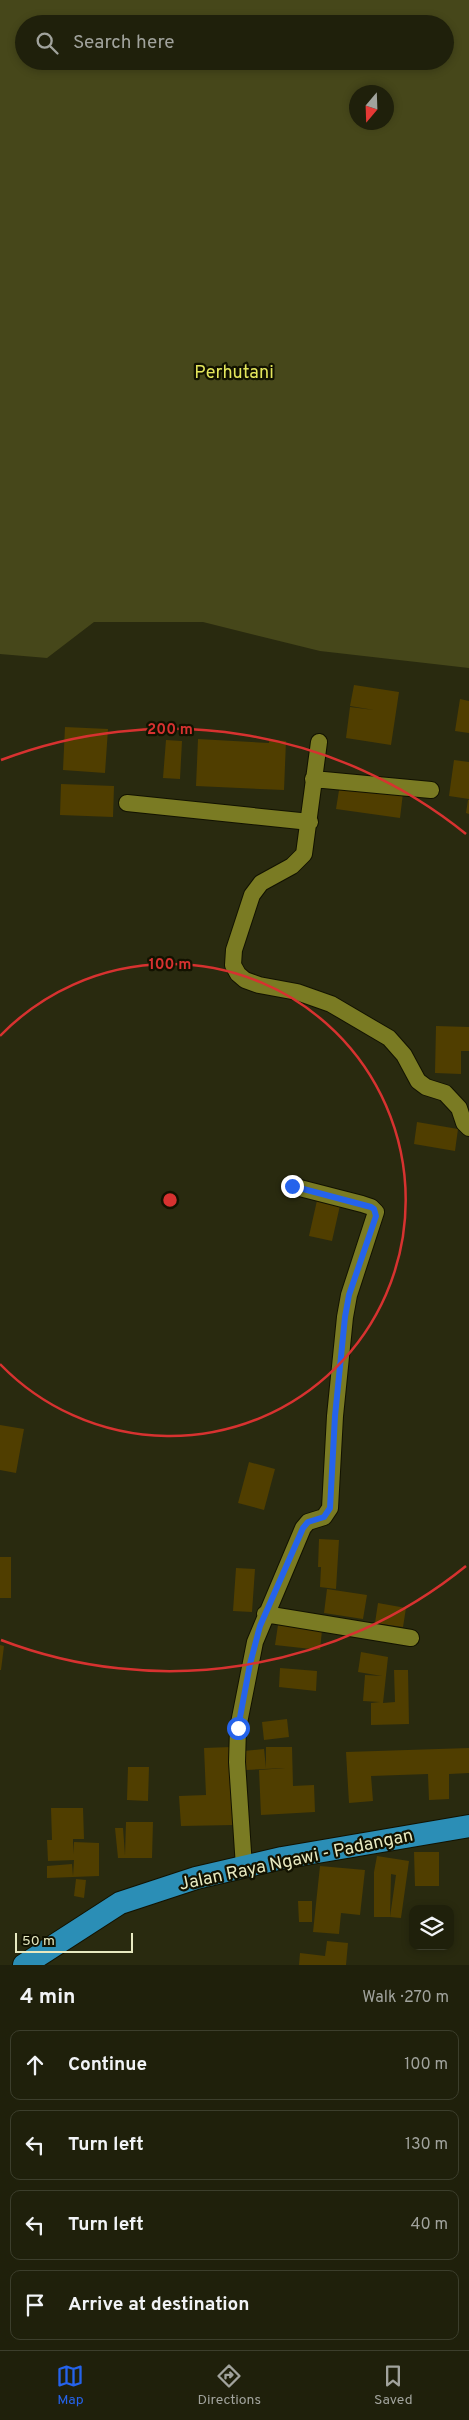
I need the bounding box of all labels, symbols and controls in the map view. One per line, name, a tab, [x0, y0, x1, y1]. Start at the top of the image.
search box	[15, 15, 454, 70]
icon: search	[33, 29, 61, 57]
text: Search here	[73, 31, 175, 55]
north arrow	[349, 85, 394, 130]
park label: Perhutani	[194, 362, 274, 385]
text: 200 m	[147, 721, 193, 740]
text: 100 m	[149, 956, 191, 975]
route end	[281, 1175, 304, 1198]
centre of rings	[161, 1191, 179, 1209]
route start	[227, 1717, 250, 1740]
street label: Jalan Raya Ngawi - Padangan	[177, 1824, 415, 1897]
map controls	[409, 1905, 454, 1950]
button: layers	[409, 1905, 454, 1950]
scale bar	[15, 1930, 132, 1953]
text: 50 m	[22, 1933, 55, 1950]
text: 4 min	[20, 1984, 76, 2011]
text: Walk · 270 m	[362, 1988, 449, 2008]
icon: ahead	[21, 2051, 49, 2079]
text: Continue	[68, 2053, 147, 2077]
text: 100 m	[404, 2055, 448, 2075]
icon: left	[21, 2131, 49, 2159]
text: Turn left	[68, 2133, 144, 2157]
text: 130 m	[405, 2135, 448, 2155]
icon: left	[21, 2211, 49, 2239]
text: Turn left	[68, 2213, 144, 2237]
text: 40 m	[410, 2215, 448, 2235]
icon: arrive	[21, 2291, 49, 2319]
text: Arrive at destination	[68, 2293, 249, 2317]
tab: Map	[56, 2362, 84, 2409]
tab: Directions	[197, 2362, 261, 2409]
tab: Saved	[374, 2362, 413, 2409]

